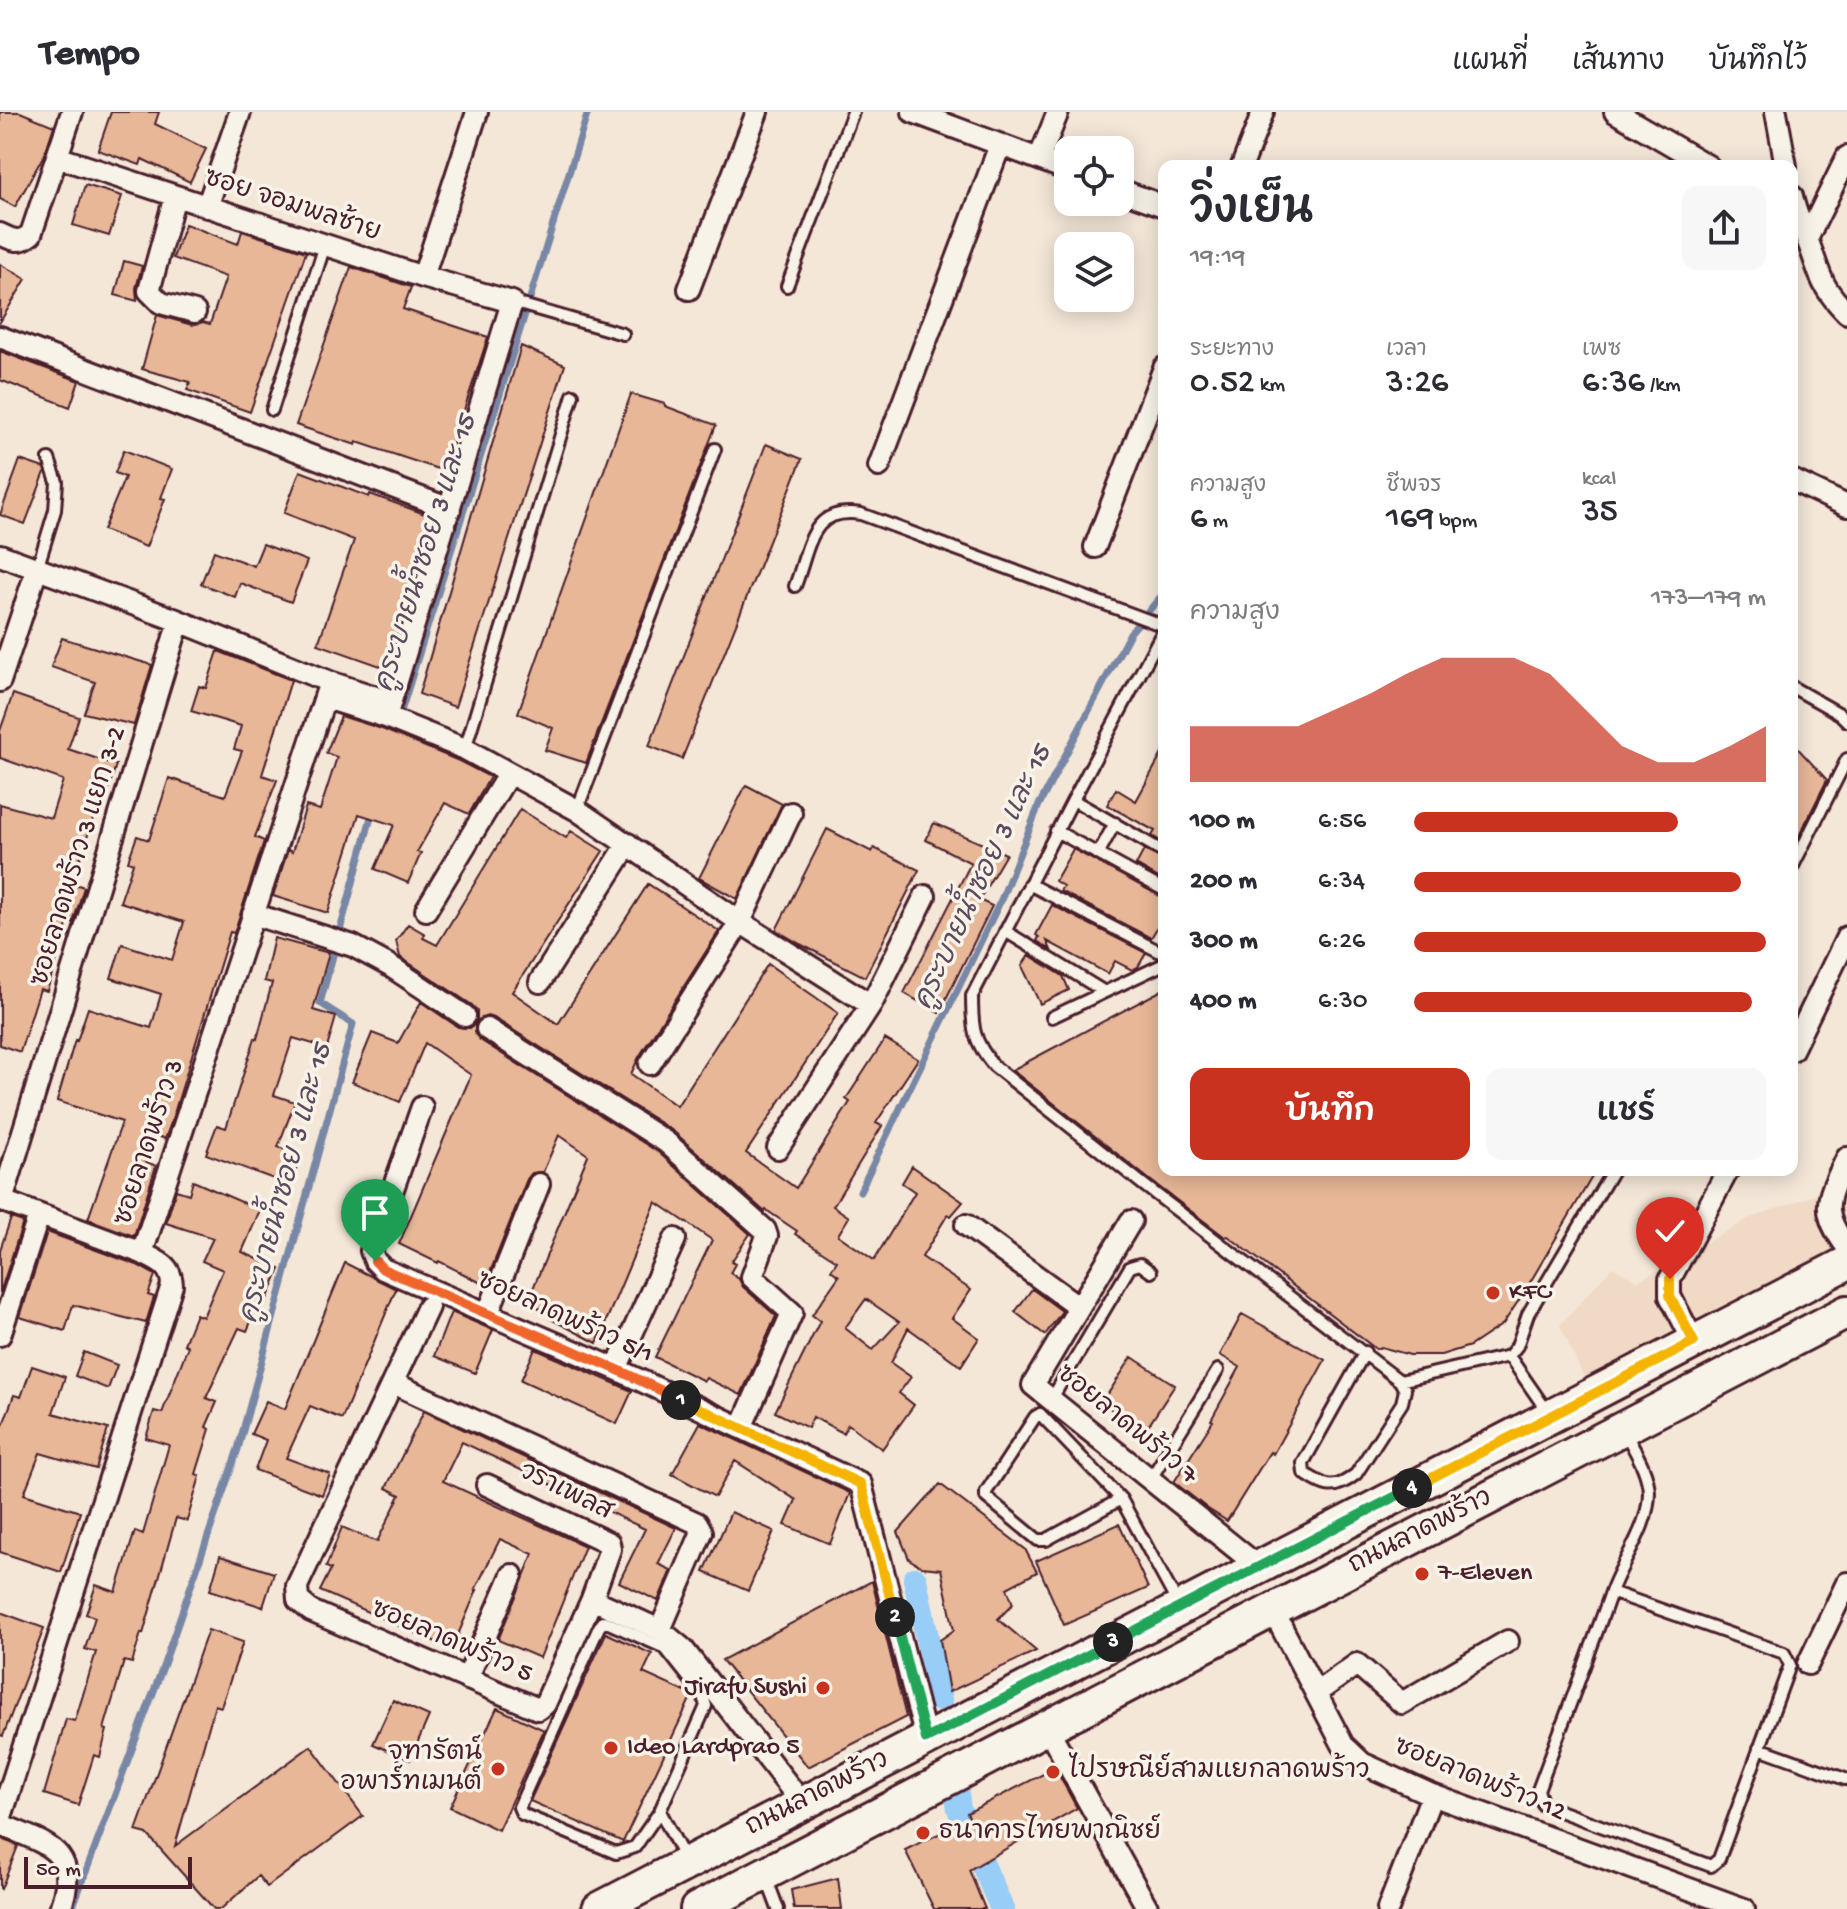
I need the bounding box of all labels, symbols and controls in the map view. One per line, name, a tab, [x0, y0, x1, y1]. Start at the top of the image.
text: Tempo	[40, 33, 140, 77]
text: แผนที่	[1452, 47, 1528, 80]
text: เส้นทาง	[1572, 47, 1665, 80]
text: บันทึกไว้	[1709, 47, 1807, 80]
map controls	[1054, 136, 1134, 312]
button: locate	[1054, 136, 1134, 216]
street label: ซอย จอมพลซ้าย	[200, 159, 386, 250]
button: share	[1682, 186, 1766, 270]
text: วิ่งเย็น	[1190, 187, 1313, 239]
button: layers	[1054, 232, 1134, 312]
text: 19:19	[1190, 243, 1245, 274]
text: ระยะทาง	[1190, 338, 1274, 364]
text: เวลา	[1386, 338, 1427, 364]
text: เพซ	[1582, 338, 1621, 364]
text: 0.52	[1190, 364, 1255, 404]
text: 3:26	[1386, 364, 1448, 404]
text: 6:36	[1582, 364, 1645, 404]
text: km	[1255, 373, 1285, 399]
text: /km	[1645, 373, 1681, 399]
water label: คูระบายน้ำซอย 3 และ 15	[357, 406, 486, 696]
text: kcal	[1582, 467, 1616, 493]
text: ความสูง	[1190, 474, 1266, 500]
text: ชีพจร	[1386, 474, 1441, 500]
text: 35	[1582, 493, 1618, 533]
text: 6	[1190, 500, 1207, 540]
text: 169	[1386, 500, 1434, 540]
text: m	[1207, 509, 1228, 535]
text: bpm	[1434, 509, 1477, 535]
text: 173–179 m	[1651, 584, 1766, 615]
text: ความสูง	[1190, 599, 1280, 630]
street label: ซอยลาดพร้าว 3 แยก 3-2	[21, 722, 134, 990]
water label: คูระบายน้ำซอย 3 และ 15	[896, 733, 1061, 1015]
text: 100 m	[1190, 807, 1255, 838]
text: 6:56	[1318, 807, 1366, 838]
text: 200 m	[1190, 867, 1257, 898]
text: 6:34	[1318, 867, 1365, 898]
text: 300 m	[1190, 927, 1258, 958]
text: 6:26	[1318, 927, 1365, 958]
text: 400 m	[1190, 987, 1256, 1018]
text: 6:30	[1318, 987, 1368, 1018]
water label: คูระบายน้ำซอย 3 และ 15	[221, 1035, 341, 1327]
street label: ซอยลาดพร้าว 3	[105, 1055, 192, 1230]
button: บันทึก	[1190, 1068, 1470, 1160]
button: แชร์	[1486, 1068, 1766, 1160]
pin	[341, 1179, 409, 1261]
icon: arrive	[353, 1191, 397, 1235]
pin	[1636, 1197, 1704, 1279]
icon: check	[1648, 1209, 1692, 1253]
street label: ซอยลาดพร้าว 5/1	[471, 1262, 659, 1372]
place label: KFC	[1509, 1278, 1553, 1309]
marker: KFC	[1484, 1284, 1502, 1302]
street label: ซอยลาดพร้าว 7	[1049, 1356, 1207, 1493]
pin: 1	[661, 1380, 701, 1420]
text: 1	[677, 1387, 685, 1413]
street label: วราเพลส	[514, 1457, 617, 1529]
pin: 4	[1392, 1468, 1432, 1508]
text: 4	[1407, 1475, 1417, 1501]
street label: ถนนลาดพร้าว	[1342, 1479, 1498, 1582]
place label: 7-Eleven	[1437, 1559, 1533, 1590]
marker: 7-Eleven	[1413, 1565, 1431, 1583]
street label: ซอยลาดพร้าว 5	[365, 1590, 539, 1691]
pin: 2	[875, 1597, 915, 1637]
text: 2	[890, 1604, 900, 1630]
pin: 3	[1093, 1622, 1133, 1662]
text: 3	[1107, 1629, 1119, 1655]
place label: Jirafu Sushi	[684, 1673, 807, 1704]
marker: Jirafu Sushi	[814, 1679, 832, 1697]
street label: ซอยลาดพร้าว 12	[1389, 1728, 1571, 1830]
place label: Ideo Lardprao 5	[627, 1733, 800, 1764]
place label: จุฑารัตน์ อพาร์ทเมนต์	[341, 1734, 482, 1800]
marker: Ideo Lardprao 5	[602, 1739, 620, 1757]
street label: ถนนลาดพร้าว	[739, 1741, 895, 1844]
place label: ไปรษณีย์สามแยกลาดพร้าว	[1068, 1752, 1369, 1788]
marker: จุฑารัตน์ อพาร์ทเมนต์	[489, 1760, 507, 1778]
marker: ไปรษณีย์สามแยกลาดพร้าว	[1044, 1763, 1062, 1781]
place label: ธนาคารไทยพาณิชย์	[939, 1813, 1161, 1849]
marker: ธนาคารไทยพาณิชย์	[914, 1824, 932, 1842]
scale bar	[24, 1853, 192, 1889]
text: 50 m	[36, 1858, 81, 1884]

